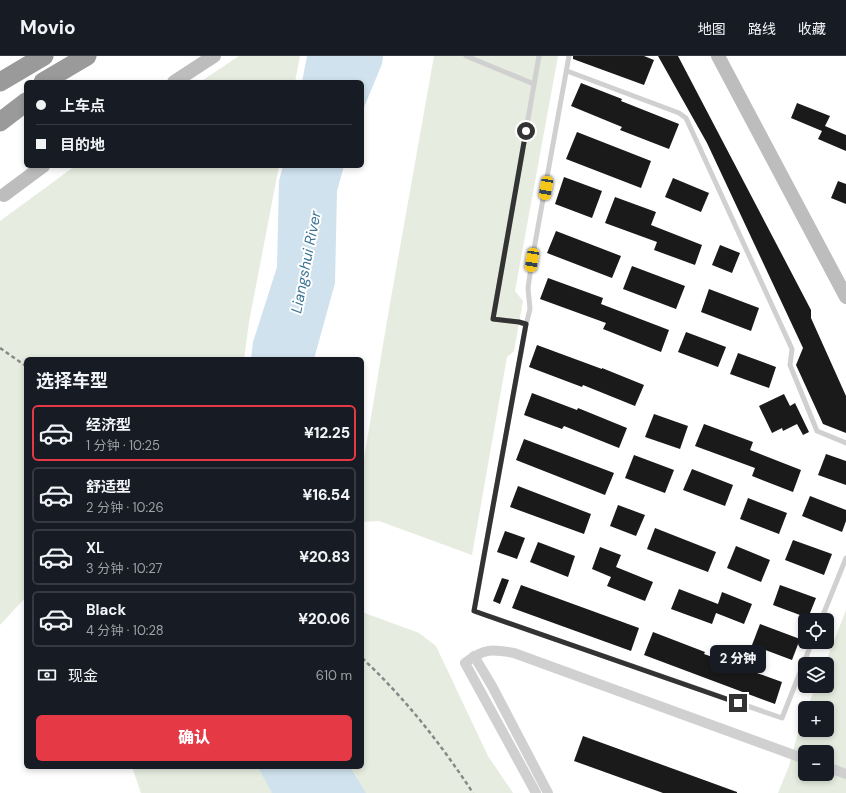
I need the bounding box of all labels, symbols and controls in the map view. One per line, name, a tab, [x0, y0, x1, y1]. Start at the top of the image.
text: Movio	[20, 15, 76, 40]
text: 地图	[698, 20, 726, 38]
text: 路线	[748, 20, 776, 38]
text: 收藏	[798, 20, 826, 38]
text: 上车点	[60, 96, 105, 116]
route start	[517, 122, 535, 140]
text: 目的地	[60, 135, 105, 155]
car	[538, 175, 554, 201]
water label: Liangshui River	[286, 209, 326, 315]
car	[524, 247, 540, 273]
text: 选择车型	[36, 369, 108, 393]
icon: car	[38, 415, 74, 451]
text: 经济型	[86, 415, 131, 435]
text: ¥12.25	[304, 423, 350, 443]
text: 1 分钟 · 10:25	[86, 437, 160, 454]
icon: car	[38, 477, 74, 513]
text: 舒适型	[86, 477, 131, 497]
text: ¥16.54	[303, 485, 350, 505]
text: 2 分钟 · 10:26	[86, 499, 164, 516]
text: XL	[86, 538, 104, 558]
icon: car	[38, 539, 74, 575]
text: ¥20.83	[299, 547, 350, 567]
text: 3 分钟 · 10:27	[86, 560, 162, 577]
text: Black	[86, 600, 126, 620]
icon: car	[38, 601, 74, 637]
text: ¥20.06	[298, 609, 350, 629]
map controls	[798, 613, 834, 781]
button: locate	[798, 613, 834, 649]
text: 4 分钟 · 10:28	[86, 622, 164, 639]
callout: 2 分钟	[710, 645, 766, 673]
text: 2 分钟	[720, 650, 756, 667]
button: layers	[798, 657, 834, 693]
icon: cash	[36, 664, 58, 686]
text: 现金	[68, 666, 98, 686]
text: 610 m	[316, 667, 352, 684]
route end	[729, 694, 747, 712]
button: +	[798, 701, 834, 737]
button: 确认	[36, 715, 352, 761]
button: −	[798, 745, 834, 781]

